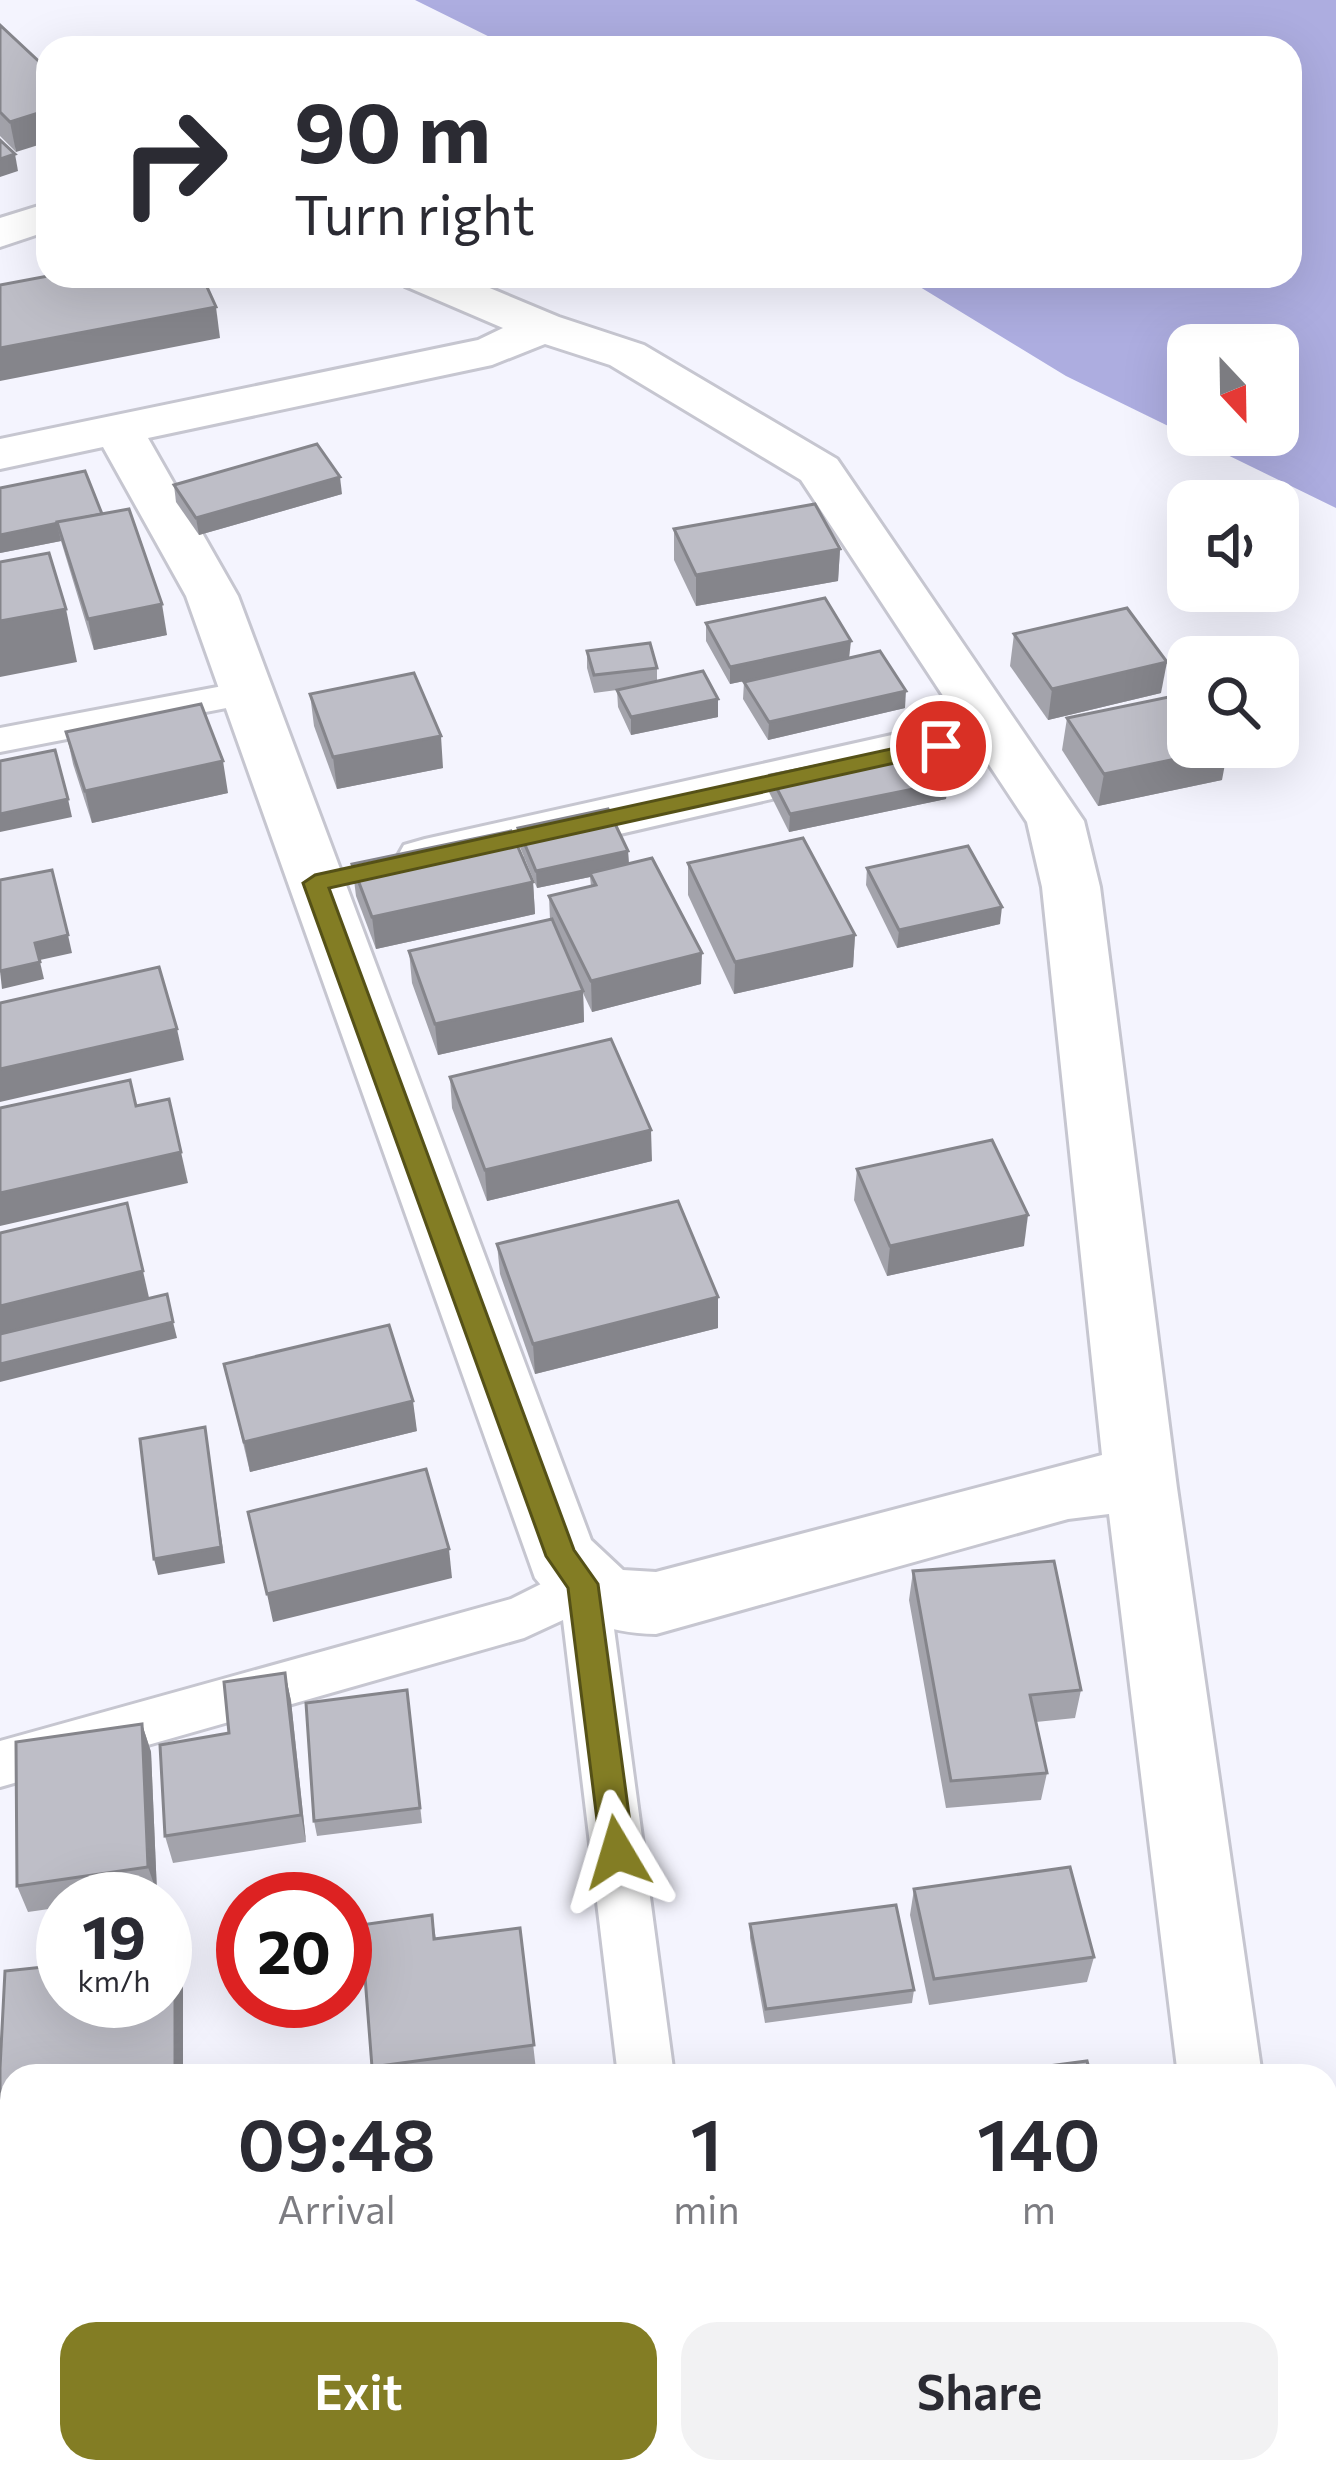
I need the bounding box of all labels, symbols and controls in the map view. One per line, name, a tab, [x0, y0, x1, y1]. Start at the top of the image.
text: 90 m	[294, 78, 491, 180]
icon: right	[96, 84, 252, 240]
text: Turn right	[294, 180, 535, 246]
north arrow	[1167, 324, 1299, 456]
map controls	[1167, 324, 1299, 768]
button: sound	[1167, 480, 1299, 612]
button: search	[1167, 636, 1299, 768]
pin	[890, 695, 992, 797]
icon: arrive	[908, 713, 974, 779]
position arrow	[554, 1789, 680, 1915]
speed limit sign: 20	[216, 1872, 372, 2028]
text: 19	[82, 1898, 146, 1971]
text: km/h	[78, 1961, 150, 1998]
text: 09:48	[237, 2098, 436, 2186]
text: 1	[690, 2098, 722, 2186]
text: 140	[977, 2098, 1100, 2186]
text: Arrival	[278, 2184, 396, 2232]
text: min	[673, 2184, 740, 2232]
text: m	[1022, 2184, 1056, 2232]
button: Exit	[60, 2322, 657, 2460]
button: Share	[681, 2322, 1278, 2460]

